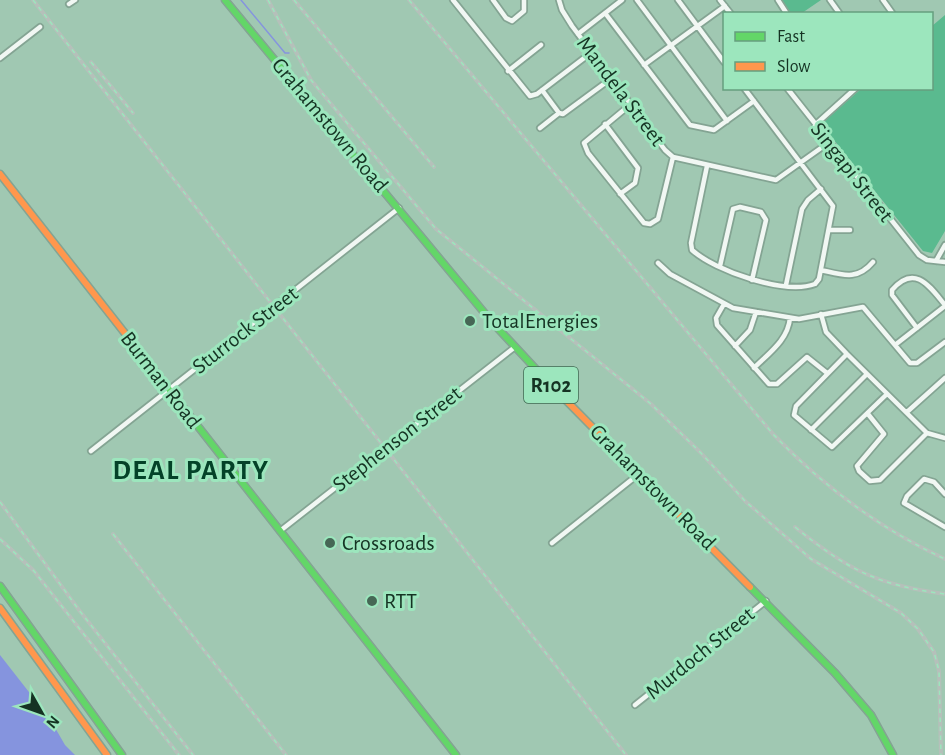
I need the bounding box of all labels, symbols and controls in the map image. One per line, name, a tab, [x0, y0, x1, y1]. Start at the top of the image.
legend	[723, 12, 933, 90]
text: Fast	[777, 28, 805, 46]
street label: Mandela Street	[573, 32, 669, 150]
street label: Grahamstown Road	[268, 54, 392, 196]
text: Slow	[777, 58, 810, 76]
street label: Singapi Street	[807, 118, 897, 226]
street label: Sturrock Street	[188, 282, 302, 378]
place label: TotalEnergies	[482, 310, 598, 332]
marker: TotalEnergies	[463, 314, 477, 328]
street label: Burman Road	[117, 327, 205, 433]
road number: R102	[524, 367, 578, 403]
street label: Stephenson Street	[328, 382, 466, 496]
street label: Grahamstown Road	[586, 420, 720, 554]
district label: DEAL PARTY	[113, 457, 269, 485]
place label: Crossroads	[342, 532, 435, 554]
marker: Crossroads	[323, 536, 337, 550]
place label: RTT	[384, 590, 417, 612]
marker: RTT	[365, 594, 379, 608]
street label: Murdoch Street	[642, 603, 758, 703]
north arrow	[12, 683, 72, 743]
text: N	[43, 713, 62, 731]

